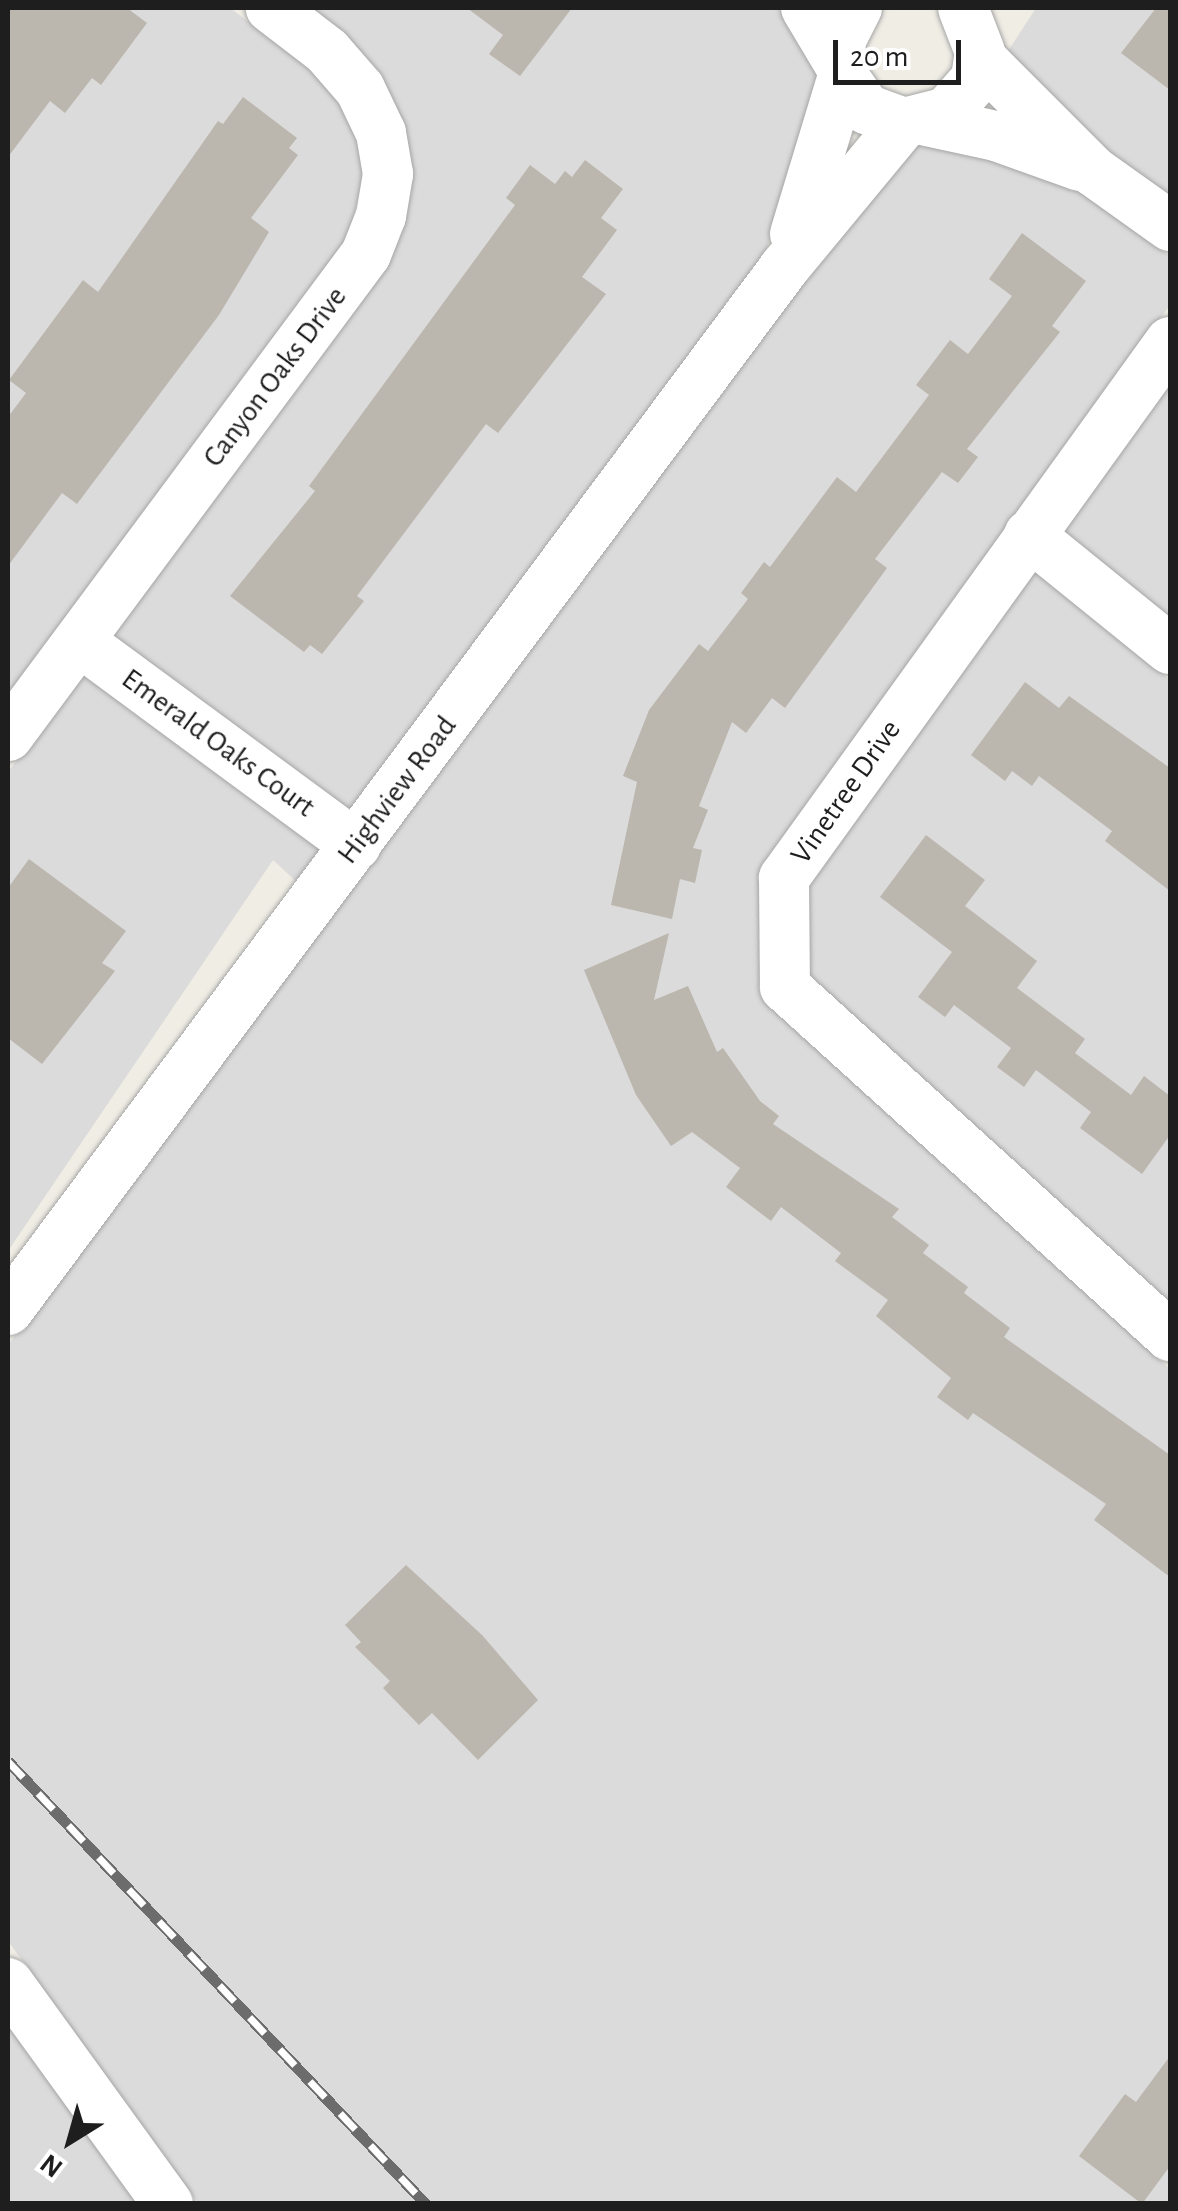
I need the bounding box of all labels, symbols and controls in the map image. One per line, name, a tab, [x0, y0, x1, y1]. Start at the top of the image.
scale bar	[838, 20, 966, 82]
text: 20 m	[850, 42, 908, 72]
street label: Canyon Oaks Drive	[196, 280, 354, 474]
street label: Emerald Oaks Court	[114, 661, 322, 825]
street label: Highview Road	[330, 709, 464, 871]
street label: Vinetree Drive	[783, 713, 909, 871]
north arrow	[20, 2091, 120, 2191]
text: N	[36, 2148, 68, 2182]

